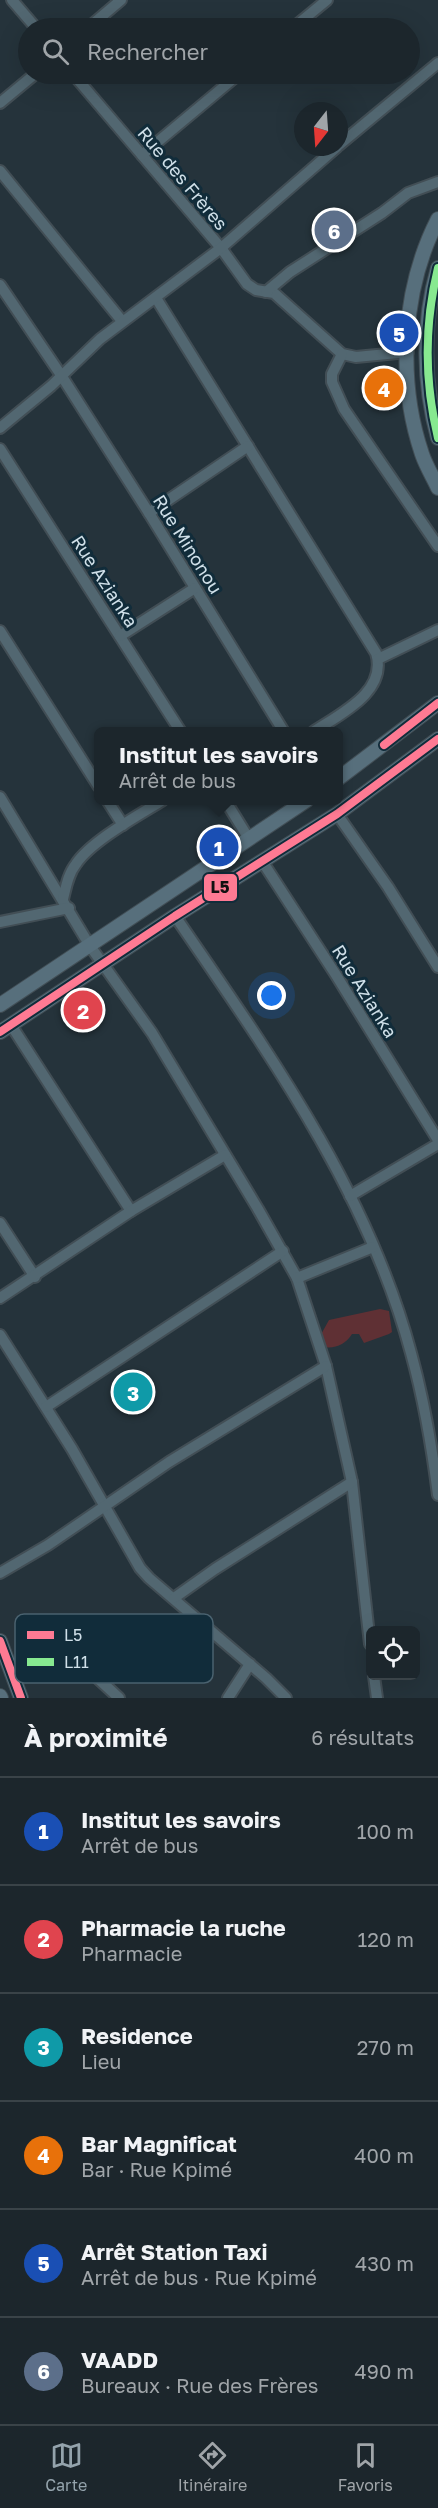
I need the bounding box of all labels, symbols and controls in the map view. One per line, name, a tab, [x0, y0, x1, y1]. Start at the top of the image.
search box	[18, 18, 420, 84]
icon: search	[39, 35, 72, 68]
text: Rechercher	[87, 38, 208, 65]
north arrow	[294, 102, 348, 156]
street label: Rue des Frères	[133, 122, 233, 234]
pin: 6	[314, 208, 354, 252]
pin: 5	[380, 310, 418, 356]
pin: 4	[364, 366, 404, 410]
street label: Rue Minonou	[149, 490, 227, 598]
street label: Rue Azianka	[67, 531, 143, 631]
popup	[94, 727, 343, 805]
text: Institut les savoirs	[119, 741, 318, 768]
text: Arrêt de bus	[119, 768, 236, 792]
pin: 1	[200, 824, 238, 870]
line badge: L5	[203, 873, 238, 902]
text: L5	[211, 877, 230, 897]
street label: Rue Azianka	[328, 940, 402, 1042]
your location	[257, 981, 286, 1010]
pin: 2	[64, 988, 103, 1032]
pin: 3	[114, 1370, 152, 1414]
legend	[15, 1614, 213, 1683]
text: L5	[64, 1625, 82, 1645]
map controls	[366, 1626, 420, 1680]
button: locate	[366, 1626, 420, 1680]
text: L11	[64, 1652, 89, 1672]
text: À proximité	[24, 1722, 168, 1753]
text: 6 résultats	[311, 1725, 414, 1749]
text: Institut les savoirs	[81, 1806, 281, 1833]
text: 1	[38, 1819, 49, 1843]
text: 100 m	[357, 1819, 414, 1843]
text: Arrêt de bus	[81, 1833, 198, 1857]
text: Pharmacie la ruche	[81, 1914, 286, 1941]
text: 2	[37, 1927, 50, 1951]
text: 120 m	[358, 1927, 414, 1951]
text: Pharmacie	[81, 1941, 182, 1965]
text: Residence	[81, 2022, 193, 2049]
text: 3	[37, 2035, 50, 2059]
text: 270 m	[357, 2035, 414, 2059]
text: Lieu	[81, 2049, 121, 2073]
text: Bar Magnificat	[81, 2130, 237, 2157]
text: 4	[37, 2143, 50, 2167]
text: 400 m	[354, 2143, 414, 2167]
text: Bar · Rue Kpimé	[81, 2157, 232, 2181]
text: Arrêt Station Taxi	[81, 2238, 268, 2265]
text: 5	[37, 2251, 50, 2275]
text: 430 m	[355, 2251, 414, 2275]
text: Arrêt de bus · Rue Kpimé	[81, 2265, 317, 2289]
text: VAADD	[81, 2346, 158, 2373]
text: 6	[37, 2359, 50, 2383]
text: 490 m	[355, 2359, 414, 2383]
text: Bureaux · Rue des Frères	[81, 2373, 318, 2397]
tab: Carte	[45, 2439, 87, 2495]
tab: Itinéraire	[178, 2439, 247, 2495]
tab: Favoris	[338, 2439, 393, 2495]

